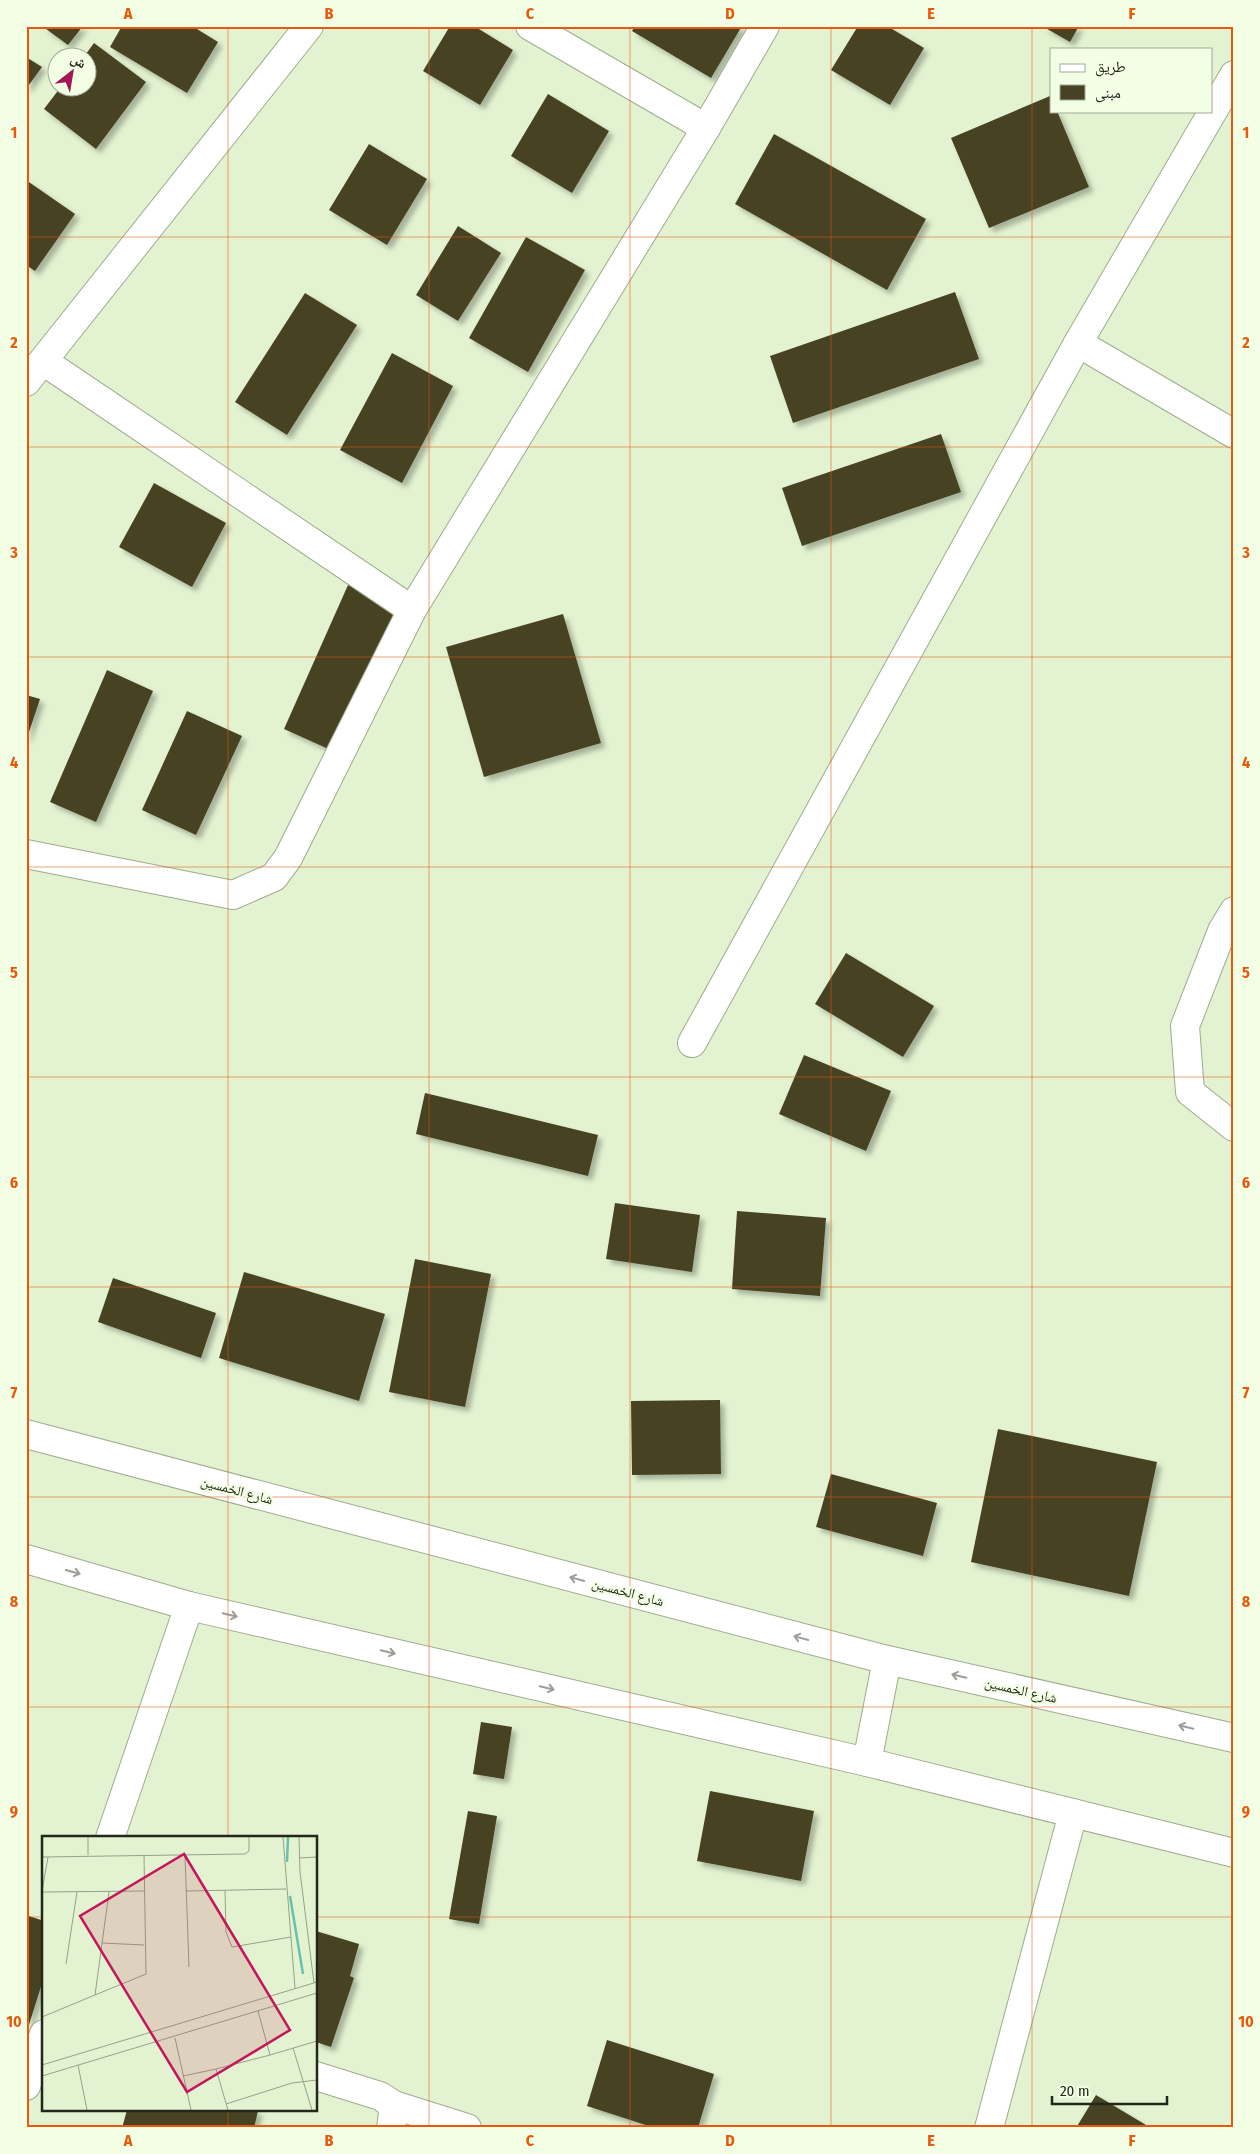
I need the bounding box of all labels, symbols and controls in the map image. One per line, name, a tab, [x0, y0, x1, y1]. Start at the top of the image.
text: A	[123, 4, 133, 23]
text: B	[325, 4, 334, 23]
text: C	[526, 4, 535, 23]
text: D	[725, 4, 735, 23]
text: E	[927, 4, 935, 23]
text: F	[1128, 4, 1136, 23]
north arrow	[48, 48, 98, 98]
legend	[1050, 48, 1212, 112]
text: ش	[68, 50, 89, 72]
text: طريق	[1095, 58, 1126, 77]
text: مبنى	[1095, 84, 1121, 103]
text: 1	[11, 123, 17, 142]
text: 1	[1243, 123, 1249, 142]
text: 2	[9, 333, 18, 352]
text: 2	[1241, 333, 1250, 352]
text: 3	[9, 543, 18, 562]
text: 3	[1241, 543, 1250, 562]
text: 4	[10, 753, 18, 772]
text: 4	[1242, 753, 1250, 772]
text: 5	[10, 963, 18, 982]
text: 5	[1242, 963, 1250, 982]
text: 6	[10, 1173, 18, 1192]
text: 6	[1242, 1173, 1250, 1192]
text: 7	[11, 1383, 18, 1402]
text: 7	[1243, 1383, 1250, 1402]
street label: شارع الخمسين	[199, 1473, 275, 1509]
one-way arrow	[65, 1568, 81, 1578]
one-way arrow	[569, 1574, 585, 1583]
street label: شارع الخمسين	[590, 1575, 666, 1611]
text: 8	[10, 1592, 19, 1611]
text: 8	[1242, 1592, 1251, 1611]
one-way arrow	[221, 1611, 237, 1620]
one-way arrow	[794, 1633, 810, 1642]
one-way arrow	[380, 1648, 396, 1657]
one-way arrow	[952, 1671, 968, 1681]
street label: شارع الخمسين	[983, 1674, 1059, 1708]
one-way arrow	[538, 1684, 554, 1693]
one-way arrow	[1179, 1722, 1195, 1731]
text: 9	[10, 1802, 18, 1821]
text: 9	[1242, 1802, 1250, 1821]
inset map	[42, 1836, 318, 2112]
text: 10	[6, 2012, 22, 2031]
text: 10	[1238, 2012, 1254, 2031]
scale bar	[1052, 2074, 1168, 2106]
text: 20 m	[1060, 2082, 1090, 2100]
text: A	[123, 2131, 133, 2150]
text: B	[325, 2131, 334, 2150]
text: C	[526, 2131, 535, 2150]
text: D	[725, 2131, 735, 2150]
text: E	[927, 2131, 935, 2150]
text: F	[1128, 2131, 1136, 2150]

